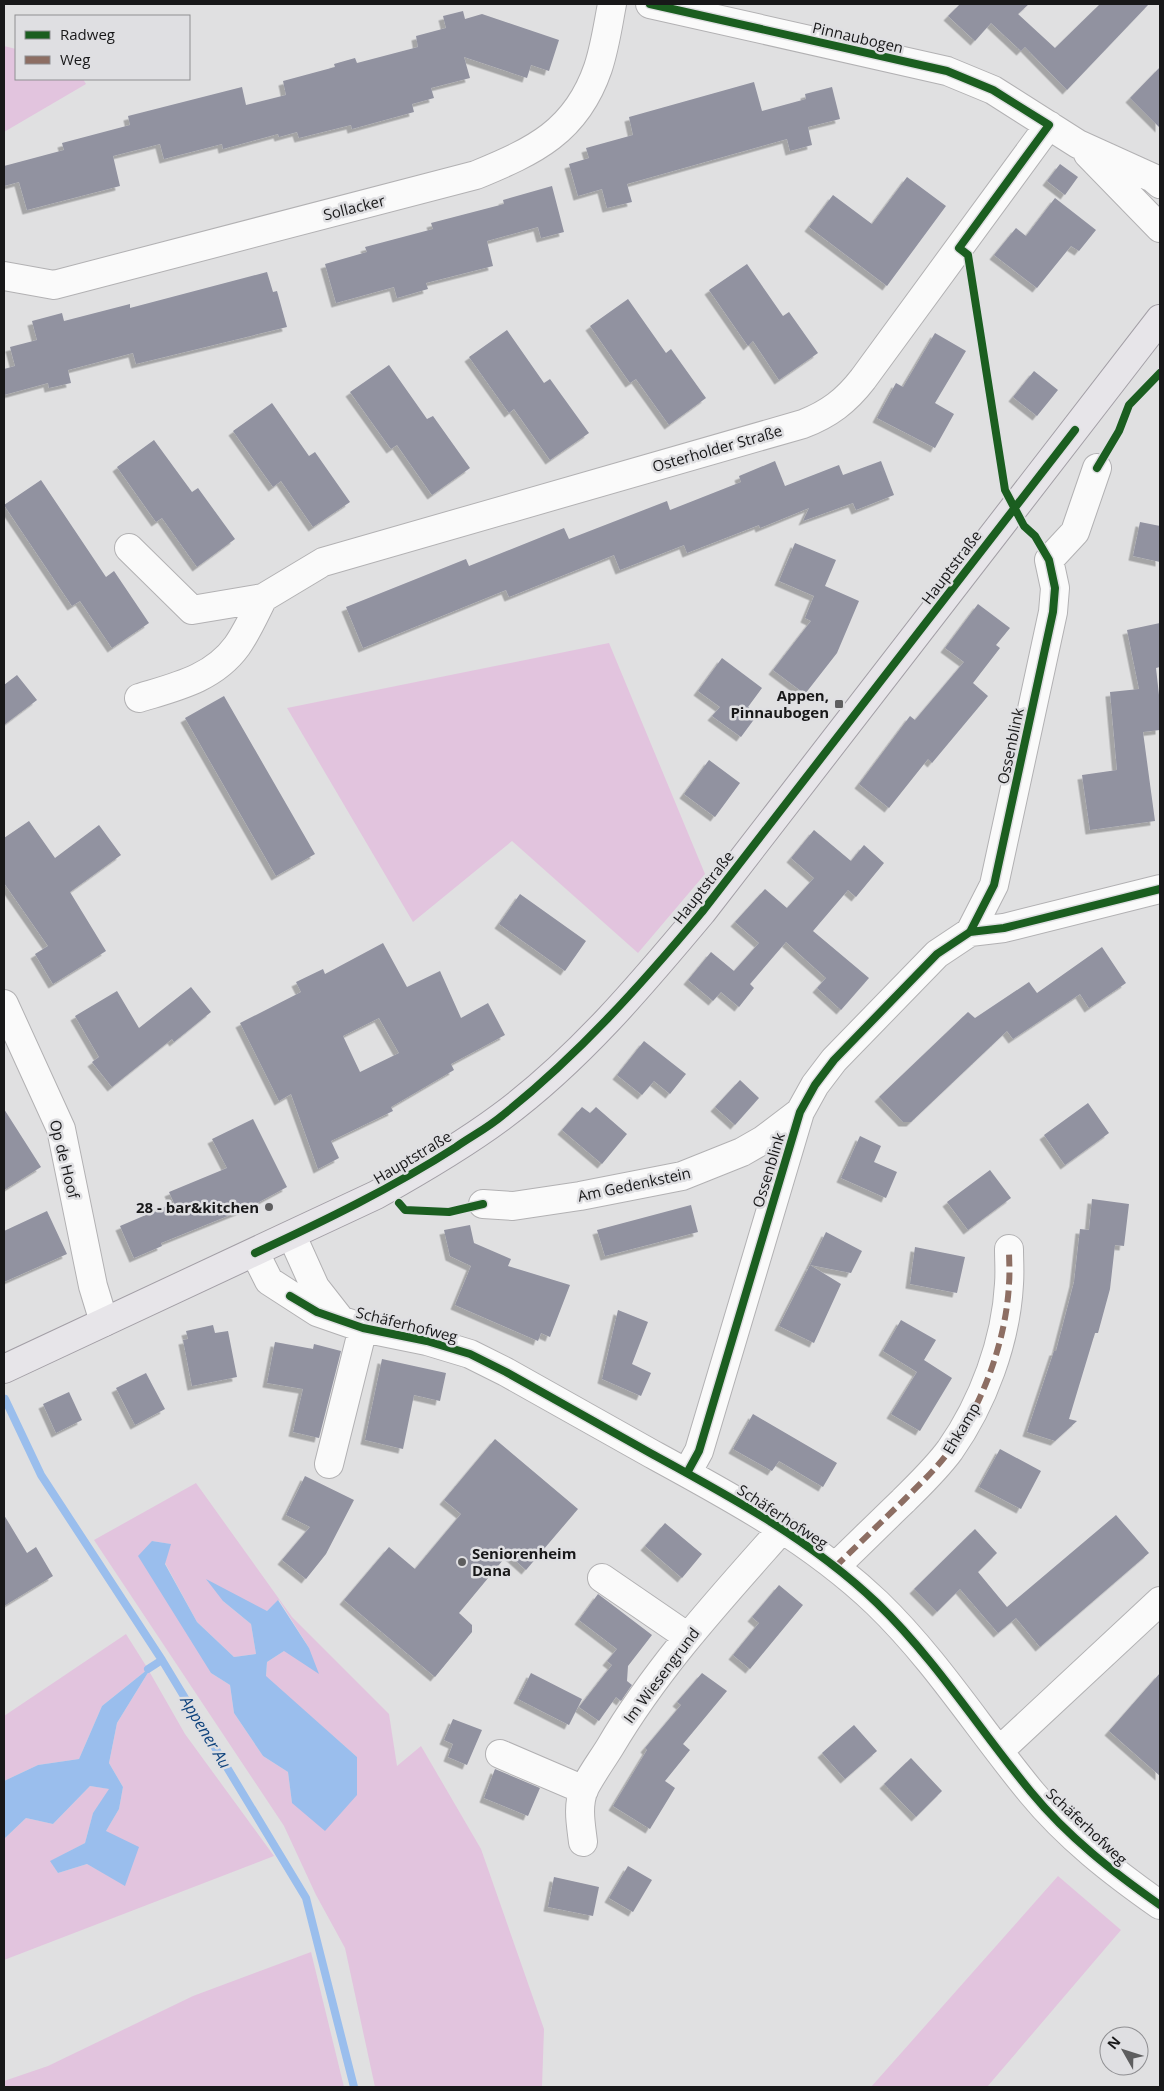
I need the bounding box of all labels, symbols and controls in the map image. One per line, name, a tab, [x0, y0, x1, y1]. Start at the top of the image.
legend	[15, 15, 190, 80]
street label: Pinnaubogen	[811, 17, 905, 57]
text: Radweg	[60, 24, 115, 44]
text: Weg	[60, 49, 90, 69]
street label: Sollacker	[321, 190, 387, 224]
street label: Osterholder Straße	[650, 420, 784, 476]
street label: Hauptstraße	[917, 526, 985, 608]
place label: Appen, Pinnaubogen	[730, 685, 829, 722]
marker: Appen, Pinnaubogen	[833, 698, 845, 710]
street label: Ossenblink	[992, 706, 1028, 786]
street label: Hauptstraße	[668, 846, 738, 928]
street label: Op de Hoof	[46, 1118, 85, 1201]
street label: Hauptstraße	[369, 1126, 455, 1188]
street label: Ossenblink	[747, 1130, 789, 1210]
street label: Am Gedenkstein	[576, 1162, 692, 1206]
place label: 28 - bar&kitchen	[136, 1197, 259, 1217]
marker: 28 - bar&kitchen	[263, 1201, 275, 1213]
street label: Schäferhofweg	[354, 1302, 460, 1346]
street label: Ehkamp	[938, 1398, 984, 1458]
street label: Schäferhofweg	[734, 1479, 832, 1553]
place label: Seniorenheim Dana	[472, 1543, 576, 1580]
marker: Seniorenheim Dana	[456, 1556, 468, 1568]
street label: Im Wiesengrund	[619, 1623, 703, 1727]
water label: Appener Au	[175, 1691, 236, 1773]
street label: Schäferhofweg	[1042, 1783, 1132, 1869]
north arrow	[1099, 2026, 1149, 2076]
text: N	[1103, 2032, 1124, 2053]

